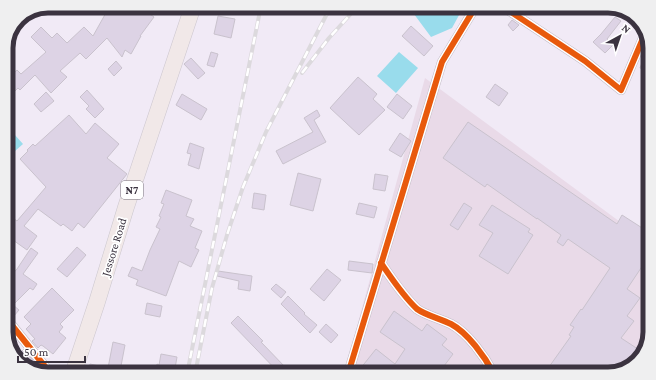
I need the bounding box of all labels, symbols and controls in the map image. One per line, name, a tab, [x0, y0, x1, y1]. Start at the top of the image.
north arrow	[600, 16, 640, 56]
text: N	[620, 21, 634, 36]
road number: N7	[121, 181, 143, 199]
street label: Jessore Road	[98, 216, 130, 279]
scale bar	[18, 338, 85, 364]
text: 50 m	[24, 345, 49, 359]

